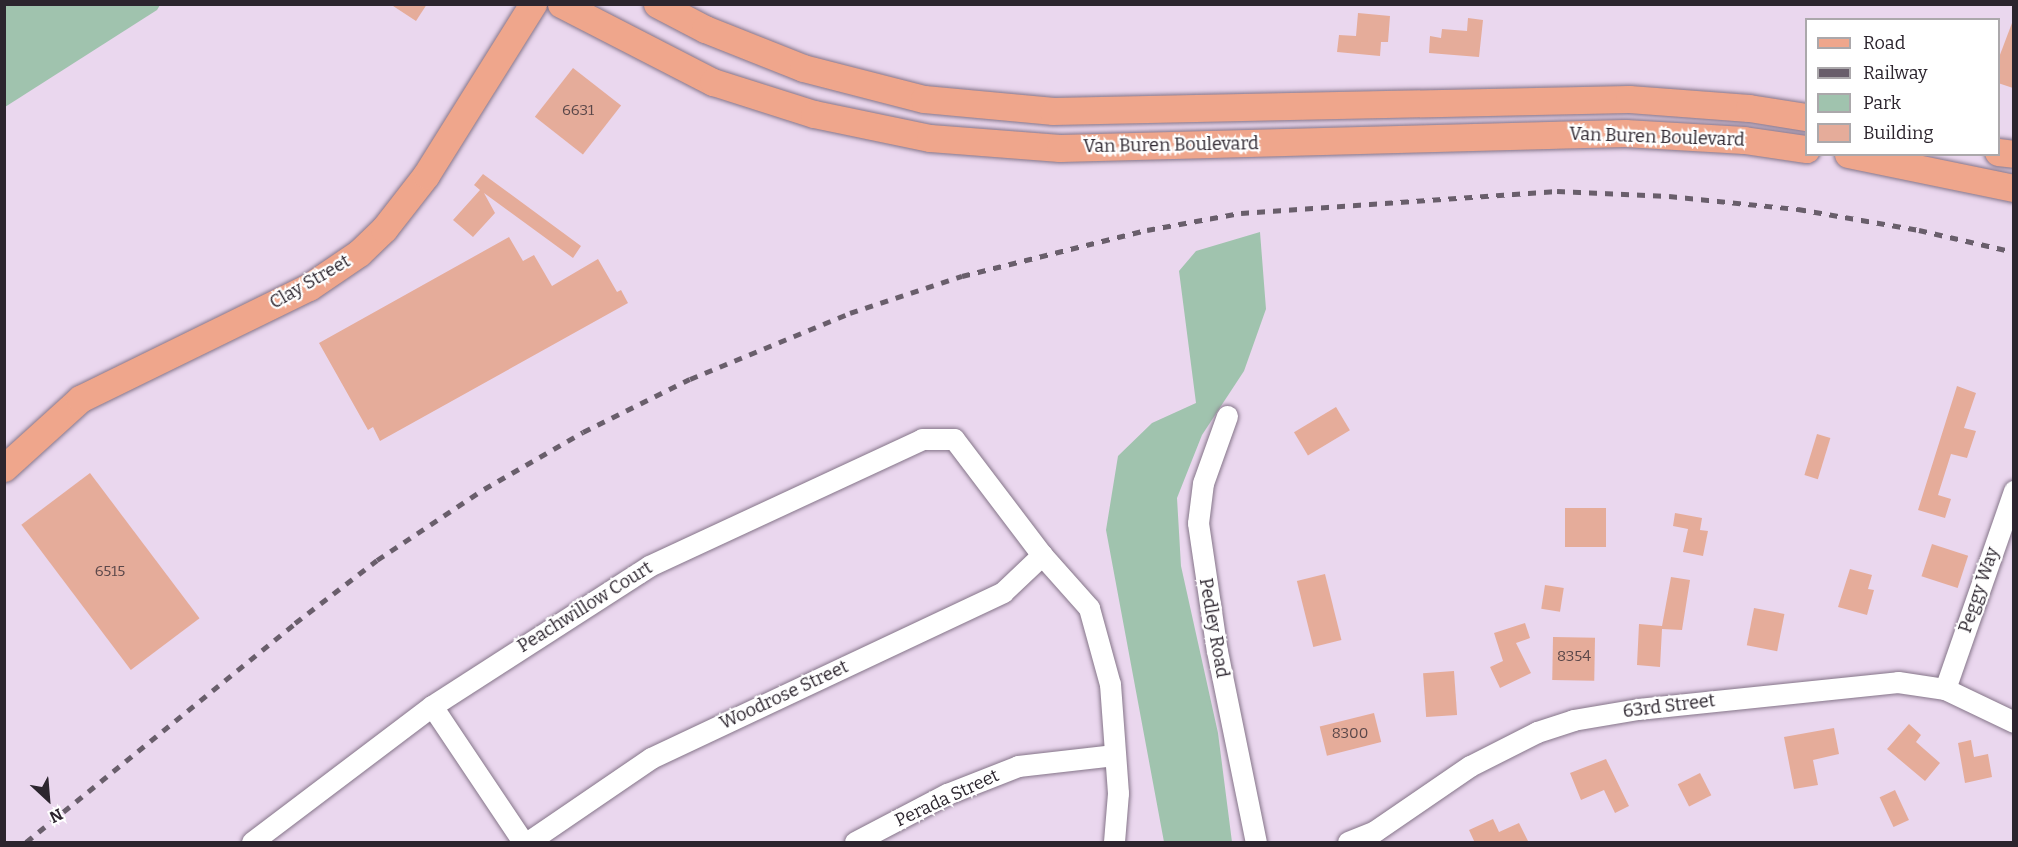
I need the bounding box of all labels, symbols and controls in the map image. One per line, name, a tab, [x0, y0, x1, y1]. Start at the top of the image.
legend	[1805, 18, 2000, 156]
text: Road	[1863, 32, 1905, 54]
text: Railway	[1863, 62, 1927, 84]
text: Park	[1863, 92, 1901, 114]
house number: 6631	[562, 102, 594, 120]
text: Building	[1863, 122, 1934, 144]
street label: Van Buren Boulevard	[1569, 123, 1745, 151]
street label: Van Buren Boulevard	[1083, 133, 1259, 157]
street label: Clay Street	[266, 250, 354, 314]
street label: Peggy Way	[1954, 544, 2004, 636]
street label: Peachwillow Court	[514, 557, 656, 657]
house number: 6515	[95, 563, 125, 581]
street label: Pedley Road	[1195, 576, 1233, 680]
house number: 8354	[1557, 648, 1591, 666]
street label: Woodrose Street	[716, 656, 852, 734]
street label: 63rd Street	[1622, 690, 1716, 722]
house number: 8300	[1332, 725, 1368, 743]
street label: Perada Street	[892, 765, 1002, 831]
north arrow	[18, 769, 78, 829]
text: N	[46, 804, 66, 827]

